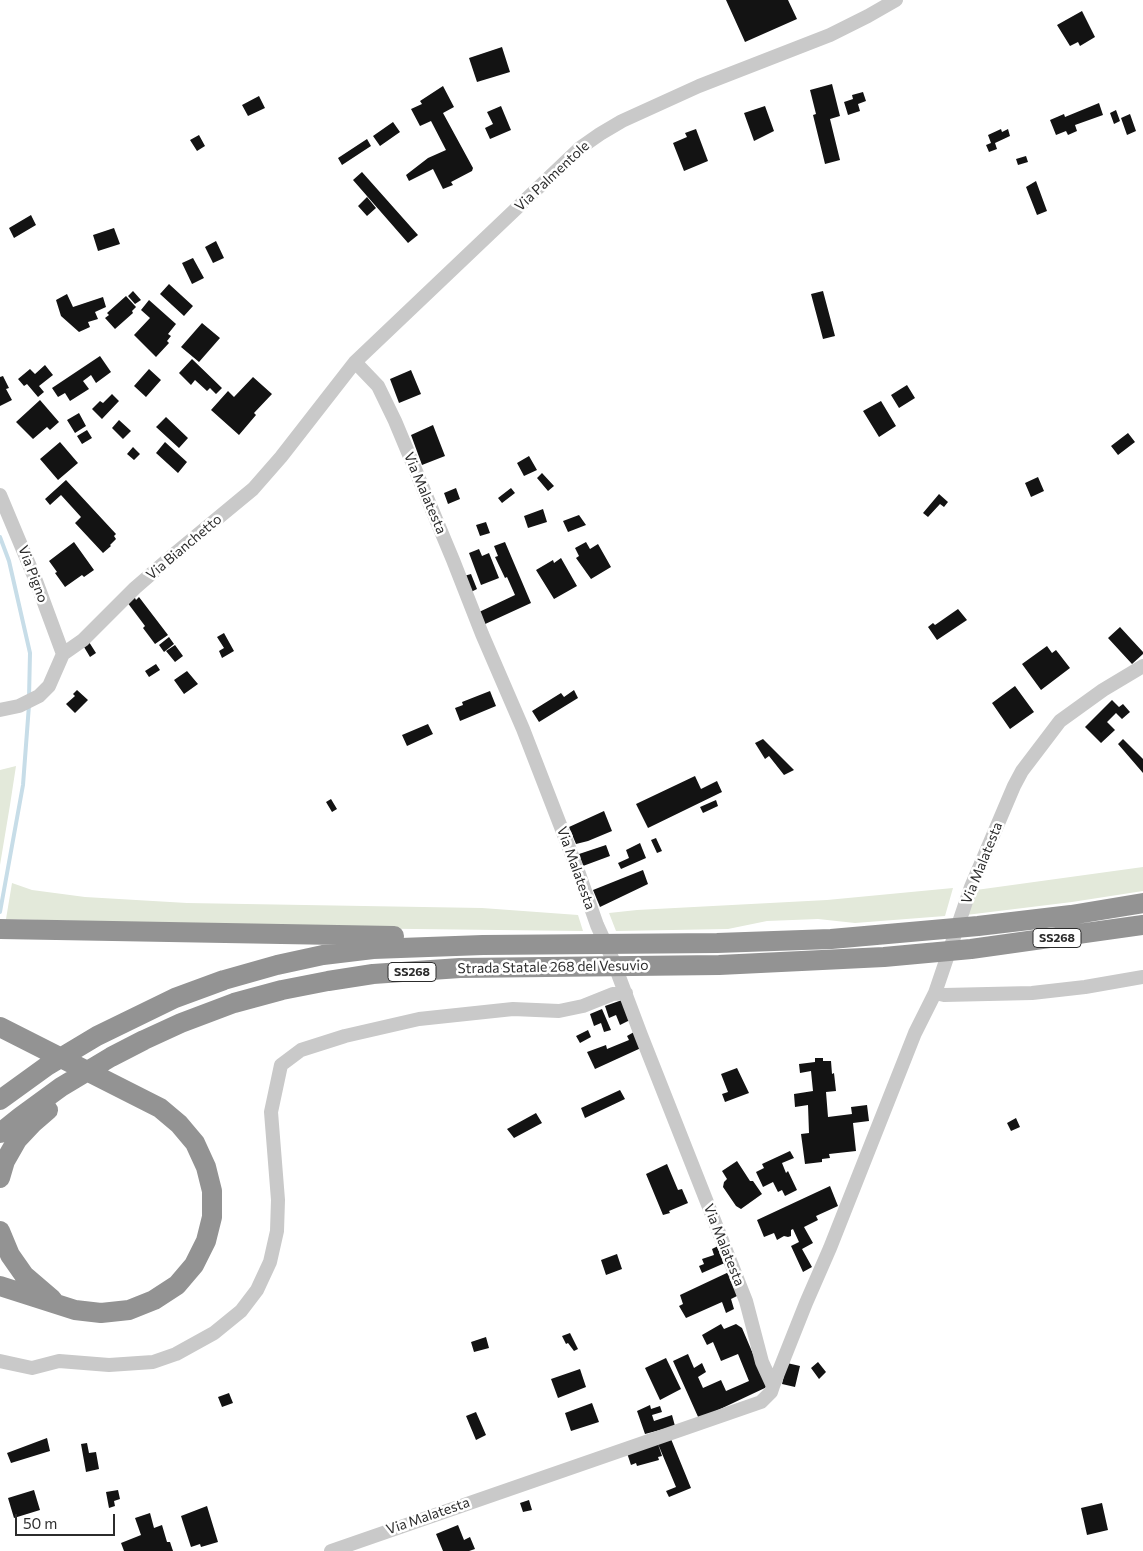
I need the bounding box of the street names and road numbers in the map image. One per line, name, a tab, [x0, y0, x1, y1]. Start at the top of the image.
street label: Via Palmentole	[511, 137, 593, 215]
street label: Via Malatesta	[400, 450, 450, 536]
street label: Via Bianchetto	[143, 511, 225, 583]
street label: Via Pigno	[14, 543, 52, 605]
street label: Via Malatesta	[958, 819, 1006, 907]
street label: Via Malatesta	[553, 824, 599, 912]
road number: SS268	[1033, 928, 1081, 948]
street label: Strada Statale 268 del Vesuvio	[457, 957, 649, 977]
road number: SS268	[388, 962, 436, 982]
street label: Via Malatesta	[700, 1201, 748, 1289]
street label: Via Malatesta	[384, 1494, 472, 1538]

